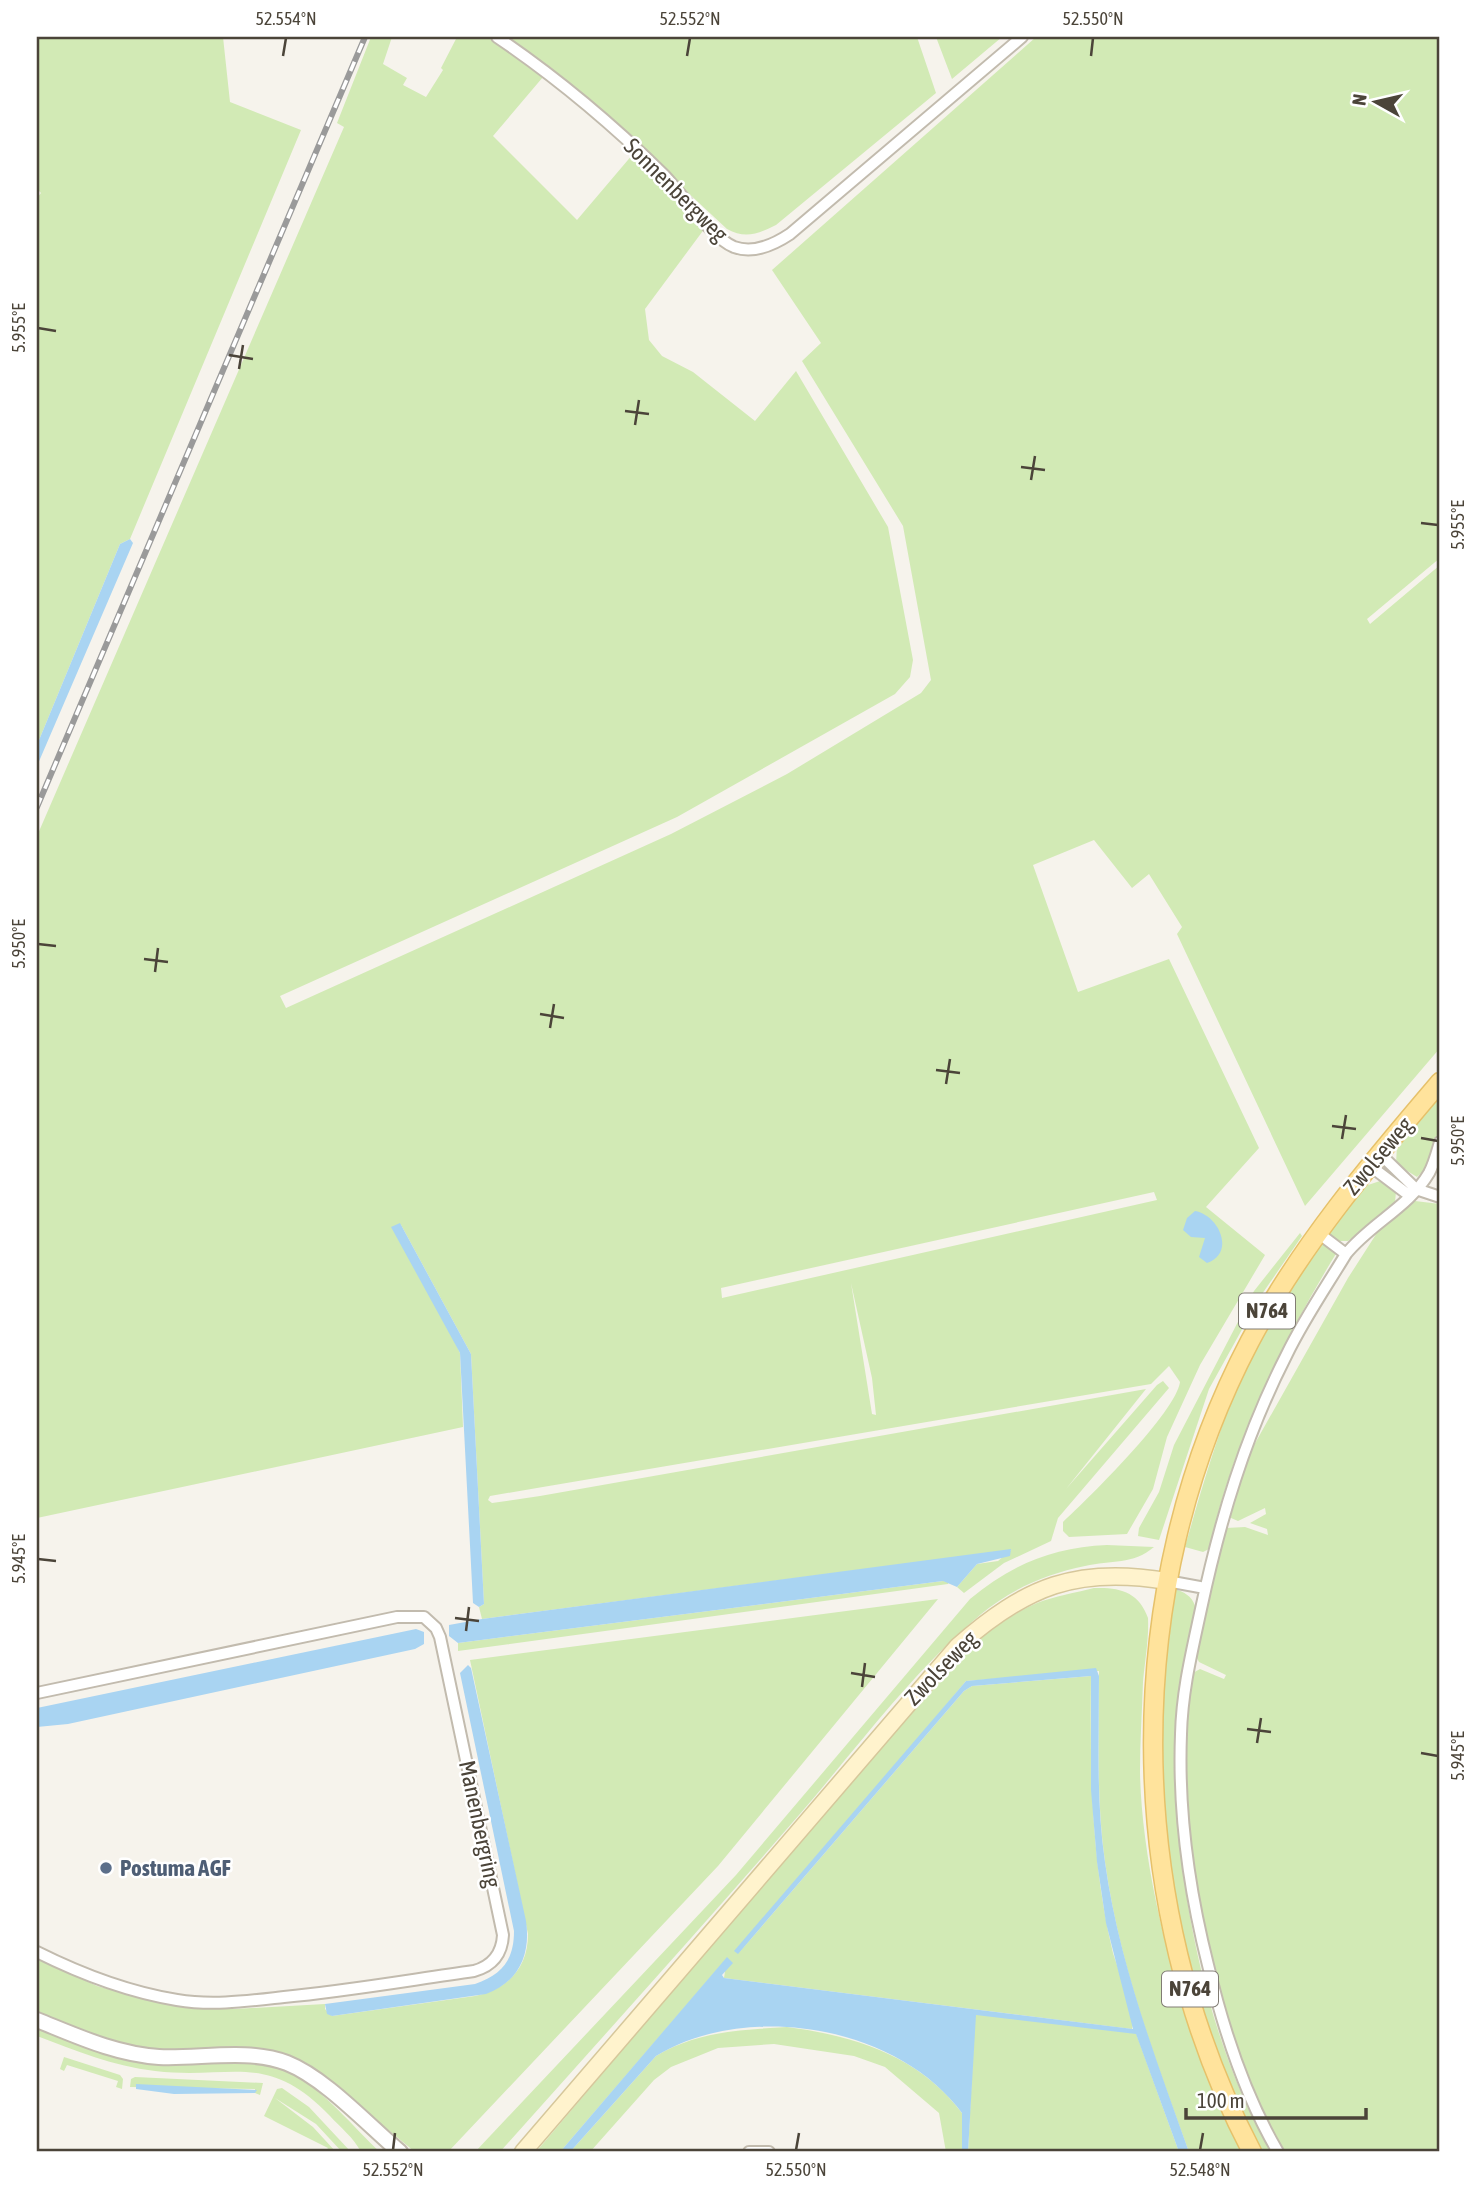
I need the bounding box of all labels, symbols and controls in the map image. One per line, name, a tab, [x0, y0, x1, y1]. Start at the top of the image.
text: 52.554°N	[255, 8, 317, 29]
text: 52.552°N	[659, 8, 721, 29]
text: 52.550°N	[1062, 8, 1124, 29]
north arrow	[1340, 66, 1410, 136]
text: N	[1347, 93, 1371, 107]
street label: Sonnenbergweg	[619, 133, 733, 247]
text: 5.955°E	[8, 303, 29, 353]
text: 5.955°E	[1447, 500, 1468, 550]
text: 5.950°E	[8, 919, 29, 969]
street label: Zwolseweg	[1338, 1112, 1418, 1200]
text: 5.950°E	[1447, 1116, 1468, 1166]
road number: N764	[1239, 1294, 1295, 1328]
text: 5.945°E	[8, 1534, 29, 1584]
street label: Zwolseweg	[899, 1625, 983, 1710]
text: 5.945°E	[1447, 1731, 1468, 1781]
street label: Manenbergring	[454, 1758, 506, 1890]
place label: Postuma AGF	[120, 1855, 231, 1881]
marker: Postuma AGF	[98, 1860, 114, 1876]
road number: N764	[1162, 1972, 1218, 2007]
scale bar	[1186, 2077, 1367, 2121]
text: 100 m	[1197, 2088, 1245, 2112]
text: 52.552°N	[362, 2159, 424, 2180]
text: 52.550°N	[765, 2159, 827, 2180]
text: 52.548°N	[1169, 2159, 1231, 2180]

